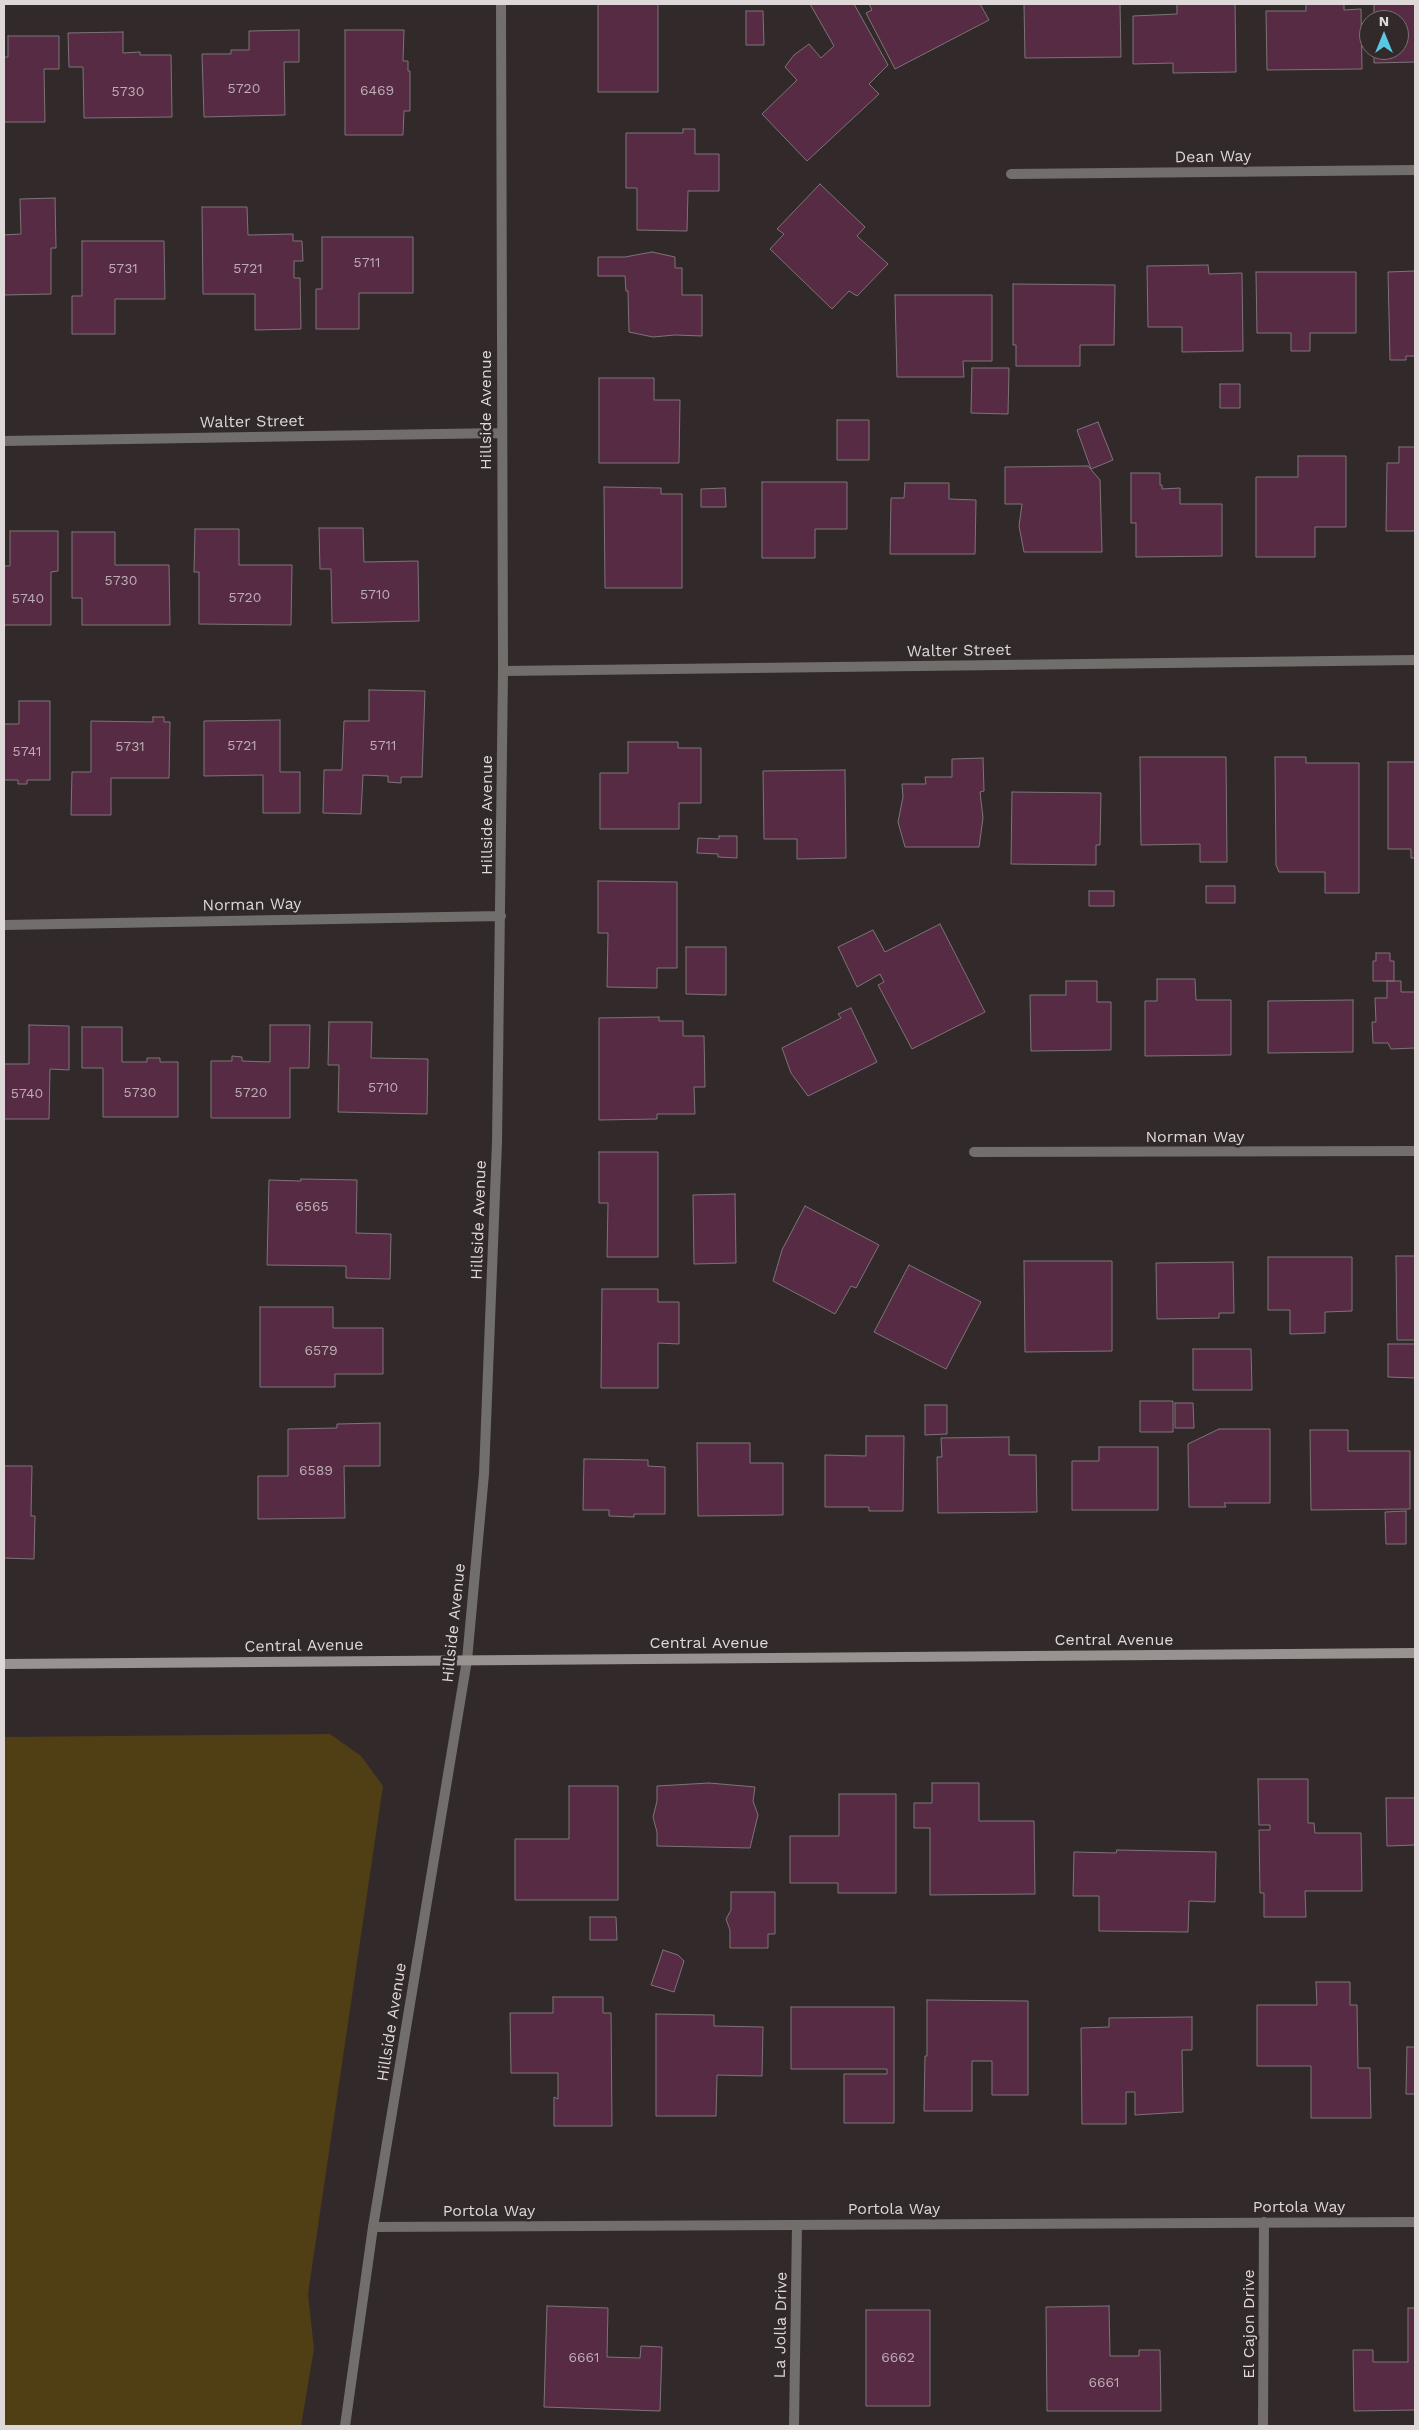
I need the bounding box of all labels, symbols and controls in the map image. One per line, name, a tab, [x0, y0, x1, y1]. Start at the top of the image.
north arrow	[1359, 10, 1409, 60]
text: N	[1379, 13, 1389, 29]
house number: 5720	[228, 81, 260, 97]
house number: 6469	[360, 83, 394, 99]
house number: 5730	[112, 84, 144, 100]
street label: Dean Way	[1174, 147, 1252, 167]
house number: 5711	[354, 255, 380, 271]
house number: 5731	[108, 261, 138, 277]
house number: 5721	[233, 261, 263, 277]
street label: Hillside Avenue	[476, 350, 496, 470]
street label: Walter Street	[200, 411, 304, 433]
house number: 5730	[105, 573, 137, 589]
house number: 5710	[360, 587, 390, 603]
house number: 5720	[229, 590, 261, 606]
house number: 5740	[12, 591, 44, 607]
street label: Walter Street	[907, 640, 1011, 662]
house number: 5721	[227, 738, 257, 754]
house number: 5711	[370, 738, 396, 754]
house number: 5731	[115, 739, 145, 755]
house number: 5741	[13, 744, 41, 760]
street label: Hillside Avenue	[477, 755, 497, 875]
street label: Norman Way	[202, 895, 302, 915]
house number: 5710	[368, 1080, 398, 1096]
house number: 5730	[124, 1085, 156, 1101]
house number: 5720	[235, 1085, 267, 1101]
house number: 5740	[11, 1086, 43, 1102]
street label: Norman Way	[1146, 1127, 1244, 1147]
street label: Hillside Avenue	[467, 1160, 491, 1280]
house number: 6565	[295, 1199, 329, 1215]
house number: 6579	[304, 1343, 338, 1359]
house number: 6589	[299, 1463, 333, 1479]
street label: Hillside Avenue	[438, 1562, 470, 1684]
street label: Central Avenue	[1054, 1630, 1174, 1650]
street label: Central Avenue	[649, 1633, 769, 1653]
street label: Central Avenue	[244, 1635, 364, 1657]
street label: Hillside Avenue	[373, 1961, 411, 2083]
street label: Portola Way	[1253, 2197, 1345, 2217]
street label: Portola Way	[848, 2199, 940, 2219]
street label: Portola Way	[443, 2201, 535, 2221]
street label: El Cajon Drive	[1239, 2269, 1259, 2379]
street label: La Jolla Drive	[770, 2271, 792, 2379]
house number: 6661	[569, 2350, 599, 2366]
house number: 6662	[881, 2350, 915, 2366]
house number: 6661	[1089, 2375, 1119, 2391]

